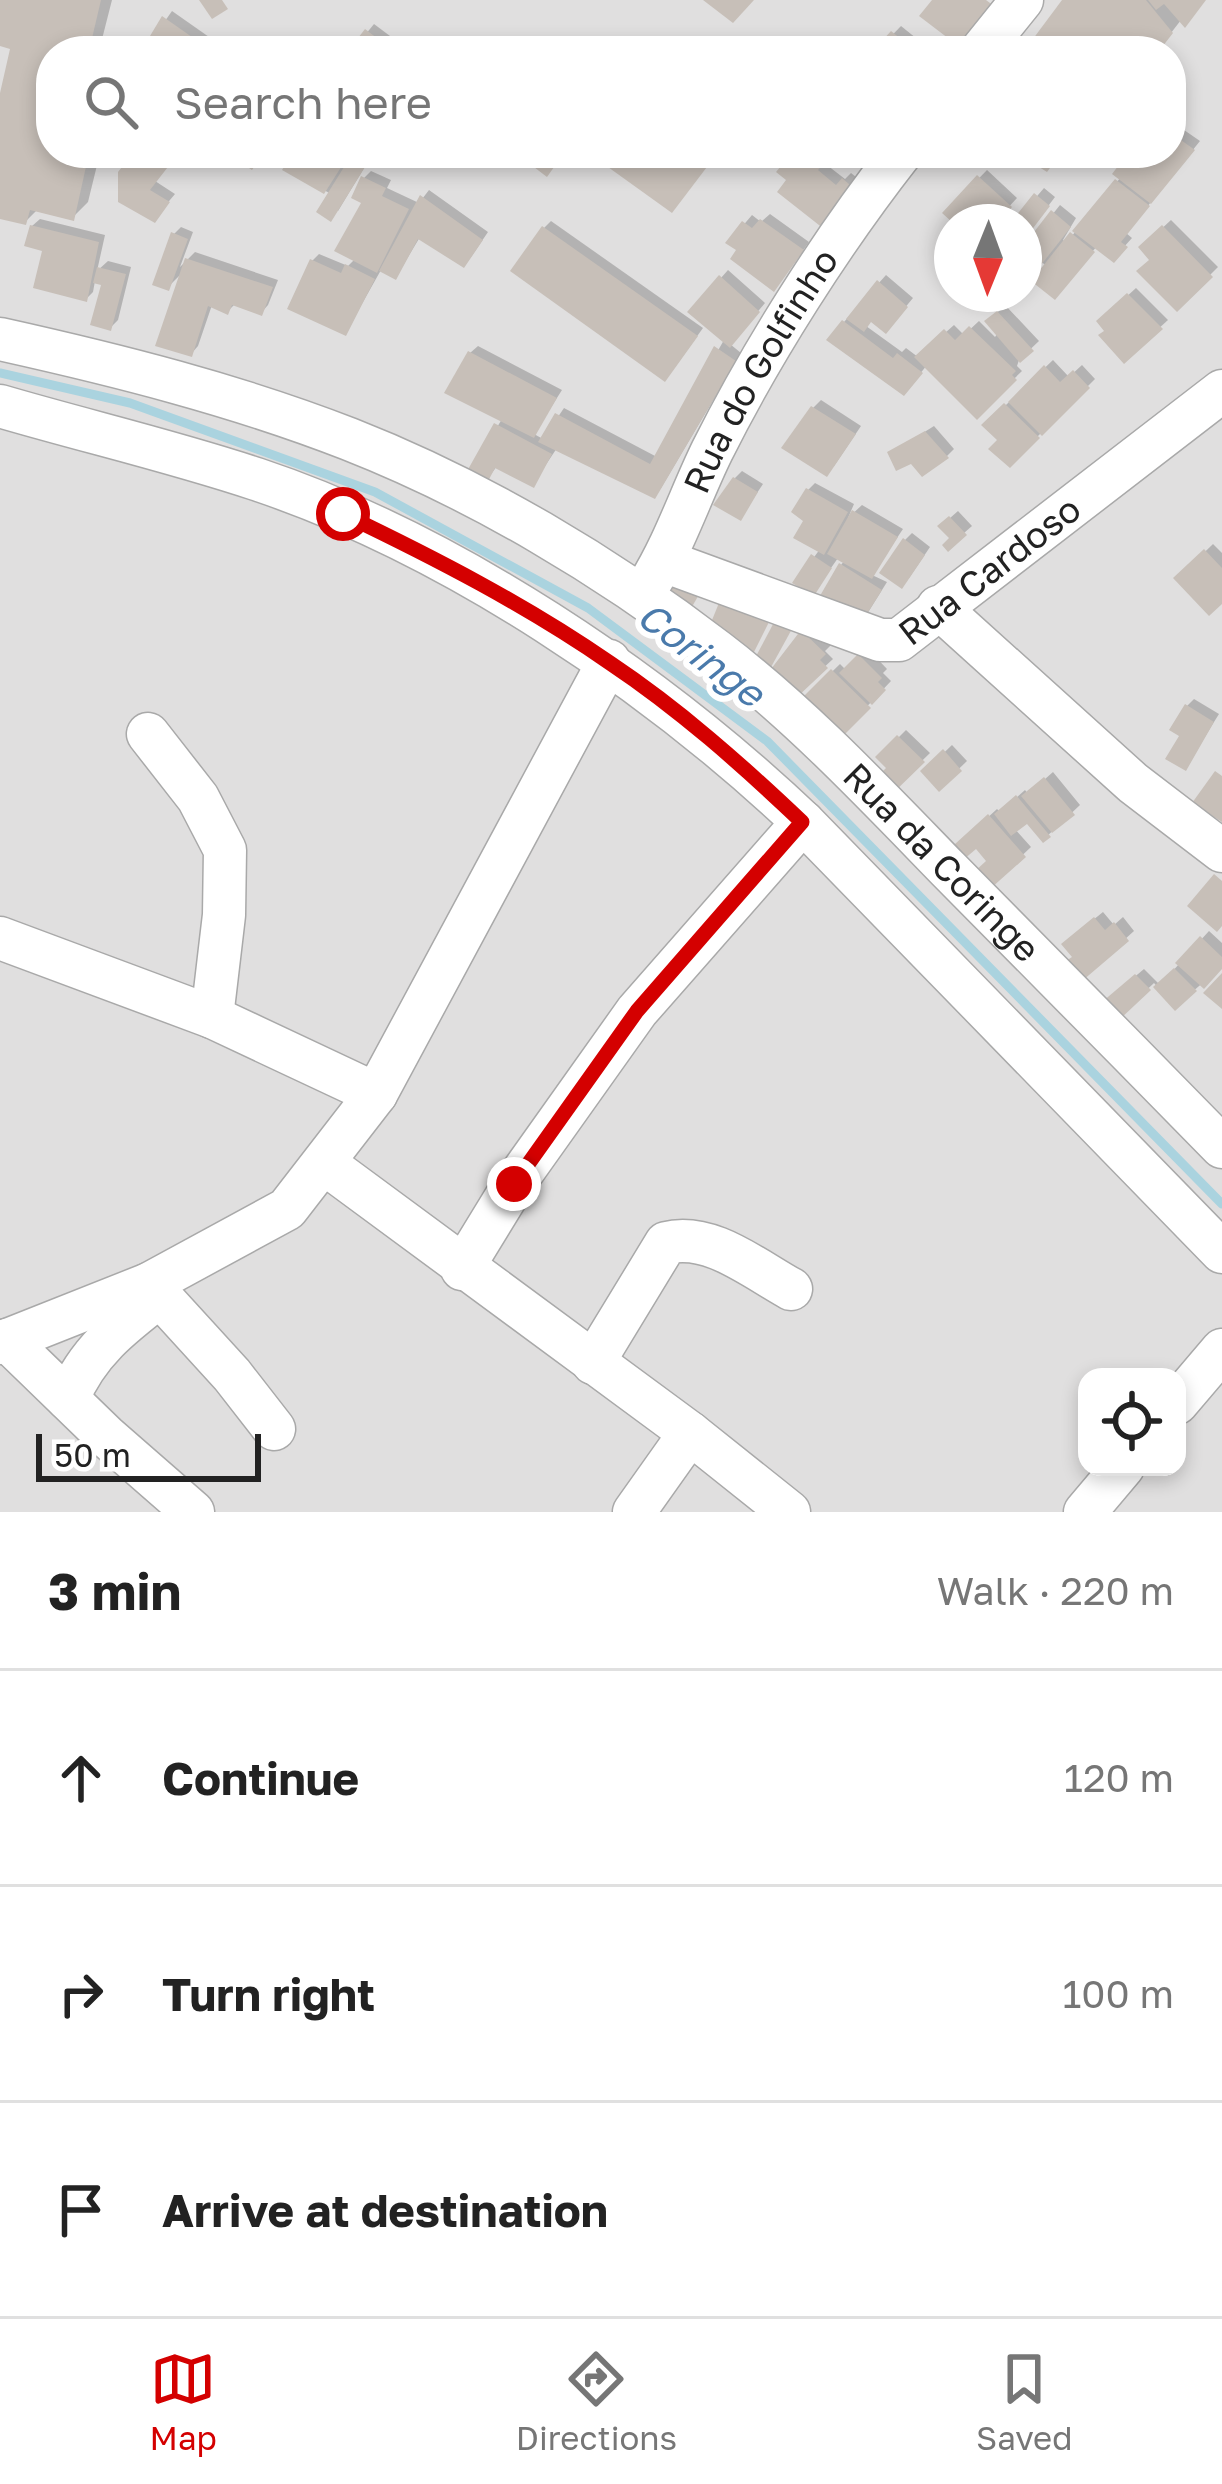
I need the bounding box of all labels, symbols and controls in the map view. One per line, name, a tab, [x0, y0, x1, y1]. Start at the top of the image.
search box	[36, 36, 1186, 168]
icon: search	[78, 69, 144, 135]
text: Search here	[174, 75, 432, 129]
north arrow	[934, 204, 1042, 312]
street label: Rua do Golfinho	[674, 240, 846, 499]
street label: Rua Cardoso	[890, 486, 1088, 654]
route start	[316, 487, 370, 541]
water label: Coringe	[629, 591, 776, 718]
street label: Rua da Coringe	[835, 753, 1049, 970]
route end	[487, 1157, 541, 1211]
map controls	[1078, 1368, 1186, 1476]
button: locate	[1078, 1368, 1186, 1476]
scale bar	[36, 1428, 261, 1481]
text: 50 m	[54, 1435, 131, 1474]
text: 3 min	[48, 1560, 181, 1621]
text: Walk · 220 m	[937, 1567, 1174, 1614]
icon: ahead	[48, 1745, 114, 1811]
text: Continue	[162, 1751, 359, 1805]
text: 120 m	[1064, 1754, 1174, 1801]
icon: right	[48, 1961, 114, 2027]
text: Turn right	[162, 1967, 375, 2021]
text: 100 m	[1062, 1970, 1174, 2017]
icon: arrive	[48, 2177, 114, 2243]
text: Arrive at destination	[162, 2183, 608, 2237]
tab: Map	[150, 2346, 217, 2457]
tab: Directions	[516, 2346, 677, 2457]
tab: Saved	[976, 2346, 1072, 2457]

